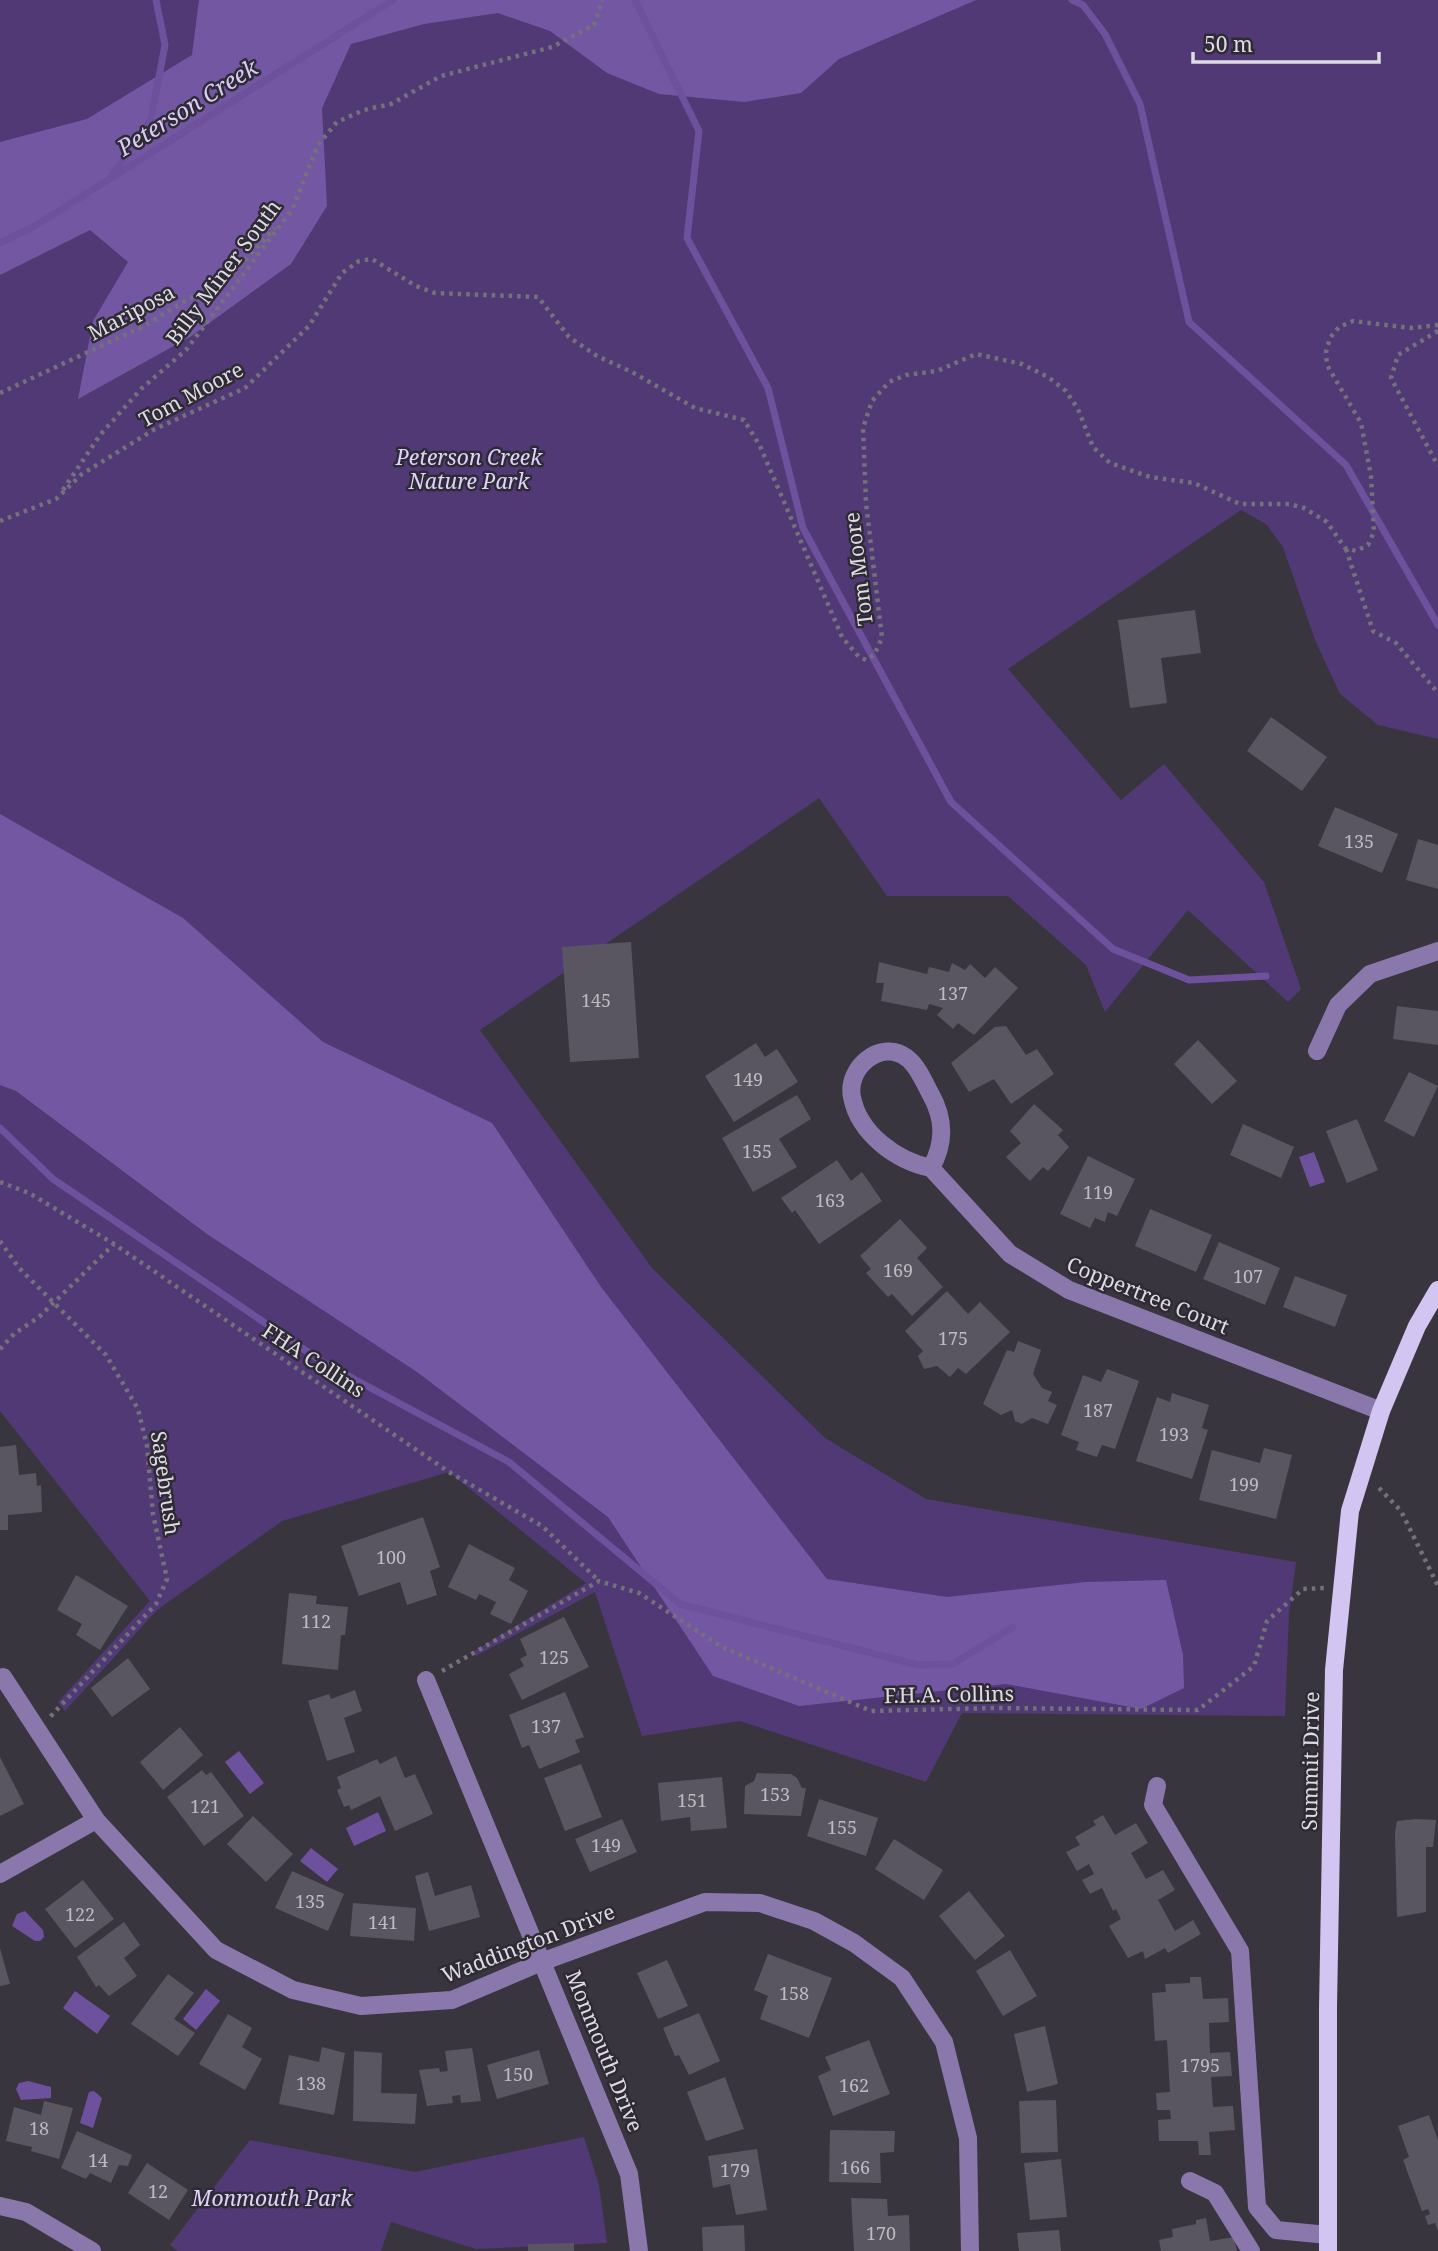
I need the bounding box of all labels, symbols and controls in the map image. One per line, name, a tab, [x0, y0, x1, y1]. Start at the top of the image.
scale bar	[1193, 21, 1378, 65]
text: 50 m	[1204, 30, 1253, 58]
water label: Peterson Creek	[110, 50, 264, 164]
street label: Billy Miner South	[159, 194, 287, 350]
street label: Mariposa	[83, 277, 179, 347]
street label: Tom Moore	[134, 355, 248, 433]
park label: Peterson Creek Nature Park	[395, 443, 543, 495]
street label: Tom Moore	[837, 511, 879, 627]
house number: 135	[1344, 829, 1374, 853]
house number: 137	[938, 981, 968, 1005]
house number: 145	[581, 988, 611, 1012]
house number: 149	[733, 1067, 763, 1091]
house number: 155	[742, 1139, 772, 1163]
house number: 119	[1083, 1180, 1113, 1204]
house number: 163	[815, 1188, 845, 1212]
street label: Coppertree Court	[1063, 1250, 1233, 1340]
house number: 169	[883, 1258, 913, 1282]
house number: 107	[1233, 1264, 1263, 1288]
street label: FHA Collins	[257, 1316, 371, 1404]
house number: 175	[938, 1326, 968, 1350]
house number: 187	[1083, 1398, 1113, 1422]
house number: 193	[1159, 1422, 1189, 1446]
street label: Sagebrush	[145, 1429, 187, 1537]
house number: 199	[1229, 1472, 1259, 1496]
house number: 100	[376, 1545, 406, 1569]
house number: 112	[301, 1609, 331, 1633]
house number: 125	[539, 1645, 569, 1669]
street label: F.H.A. Collins	[884, 1679, 1014, 1709]
street label: Summit Drive	[1295, 1691, 1325, 1831]
house number: 137	[531, 1714, 561, 1738]
house number: 153	[760, 1782, 790, 1806]
house number: 151	[677, 1788, 707, 1812]
house number: 121	[190, 1794, 220, 1818]
house number: 155	[827, 1815, 857, 1839]
house number: 149	[591, 1833, 621, 1857]
house number: 135	[295, 1889, 325, 1913]
street label: Waddington Drive	[437, 1897, 619, 1989]
house number: 122	[65, 1902, 95, 1926]
house number: 141	[368, 1910, 398, 1934]
street label: Monmouth Drive	[560, 1966, 650, 2136]
house number: 158	[779, 1981, 809, 2005]
house number: 1795	[1180, 2053, 1220, 2077]
house number: 150	[503, 2062, 533, 2086]
house number: 138	[296, 2071, 326, 2095]
house number: 162	[839, 2073, 869, 2097]
house number: 18	[29, 2116, 49, 2140]
house number: 14	[88, 2148, 108, 2172]
house number: 166	[840, 2155, 870, 2179]
house number: 179	[720, 2158, 750, 2182]
house number: 12	[148, 2179, 168, 2203]
park label: Monmouth Park	[191, 2184, 353, 2212]
house number: 170	[866, 2221, 896, 2245]

